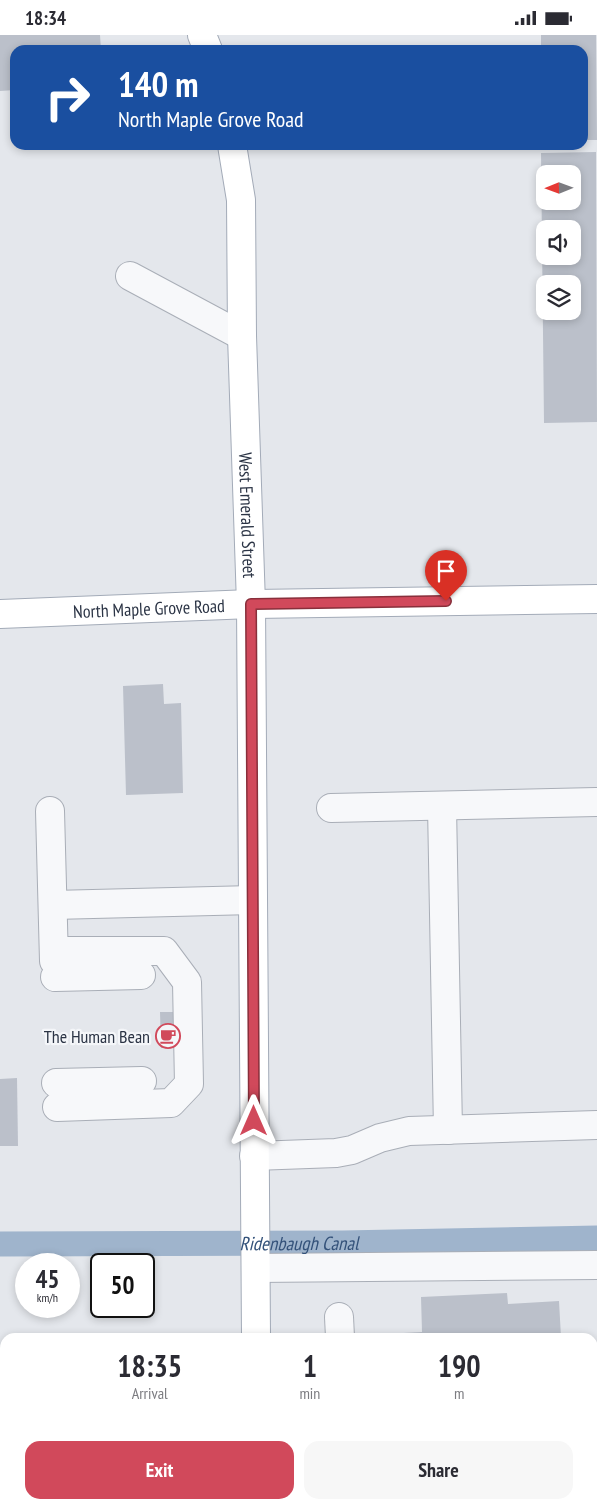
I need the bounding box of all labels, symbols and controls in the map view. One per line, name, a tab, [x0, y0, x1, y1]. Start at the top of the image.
text: 18:34	[25, 6, 66, 30]
text: 140 m	[118, 61, 199, 107]
icon: right	[35, 65, 100, 130]
text: North Maple Grove Road	[118, 105, 304, 133]
north arrow	[536, 165, 581, 210]
map controls	[536, 165, 581, 320]
button: sound	[536, 220, 581, 265]
button: layers	[536, 275, 581, 320]
street label: West Emerald Street	[234, 452, 262, 579]
pin	[425, 550, 467, 601]
icon: arrive	[432, 557, 460, 585]
street label: North Maple Grove Road	[73, 594, 225, 623]
cafe icon: The Human Bean	[155, 1023, 181, 1049]
place label: The Human Bean	[44, 1025, 150, 1048]
position arrow	[227, 1094, 279, 1146]
water label: Ridenbaugh Canal	[240, 1231, 360, 1255]
speed limit sign: 50	[90, 1253, 155, 1318]
text: 45	[36, 1263, 59, 1295]
text: km/h	[37, 1290, 58, 1305]
text: 18:35	[117, 1346, 182, 1385]
text: 1	[303, 1346, 317, 1385]
text: 190	[438, 1346, 481, 1385]
text: Arrival	[132, 1383, 168, 1403]
text: min	[299, 1383, 320, 1403]
text: m	[454, 1383, 464, 1403]
button: Exit	[25, 1441, 294, 1499]
button: Share	[304, 1441, 573, 1499]

